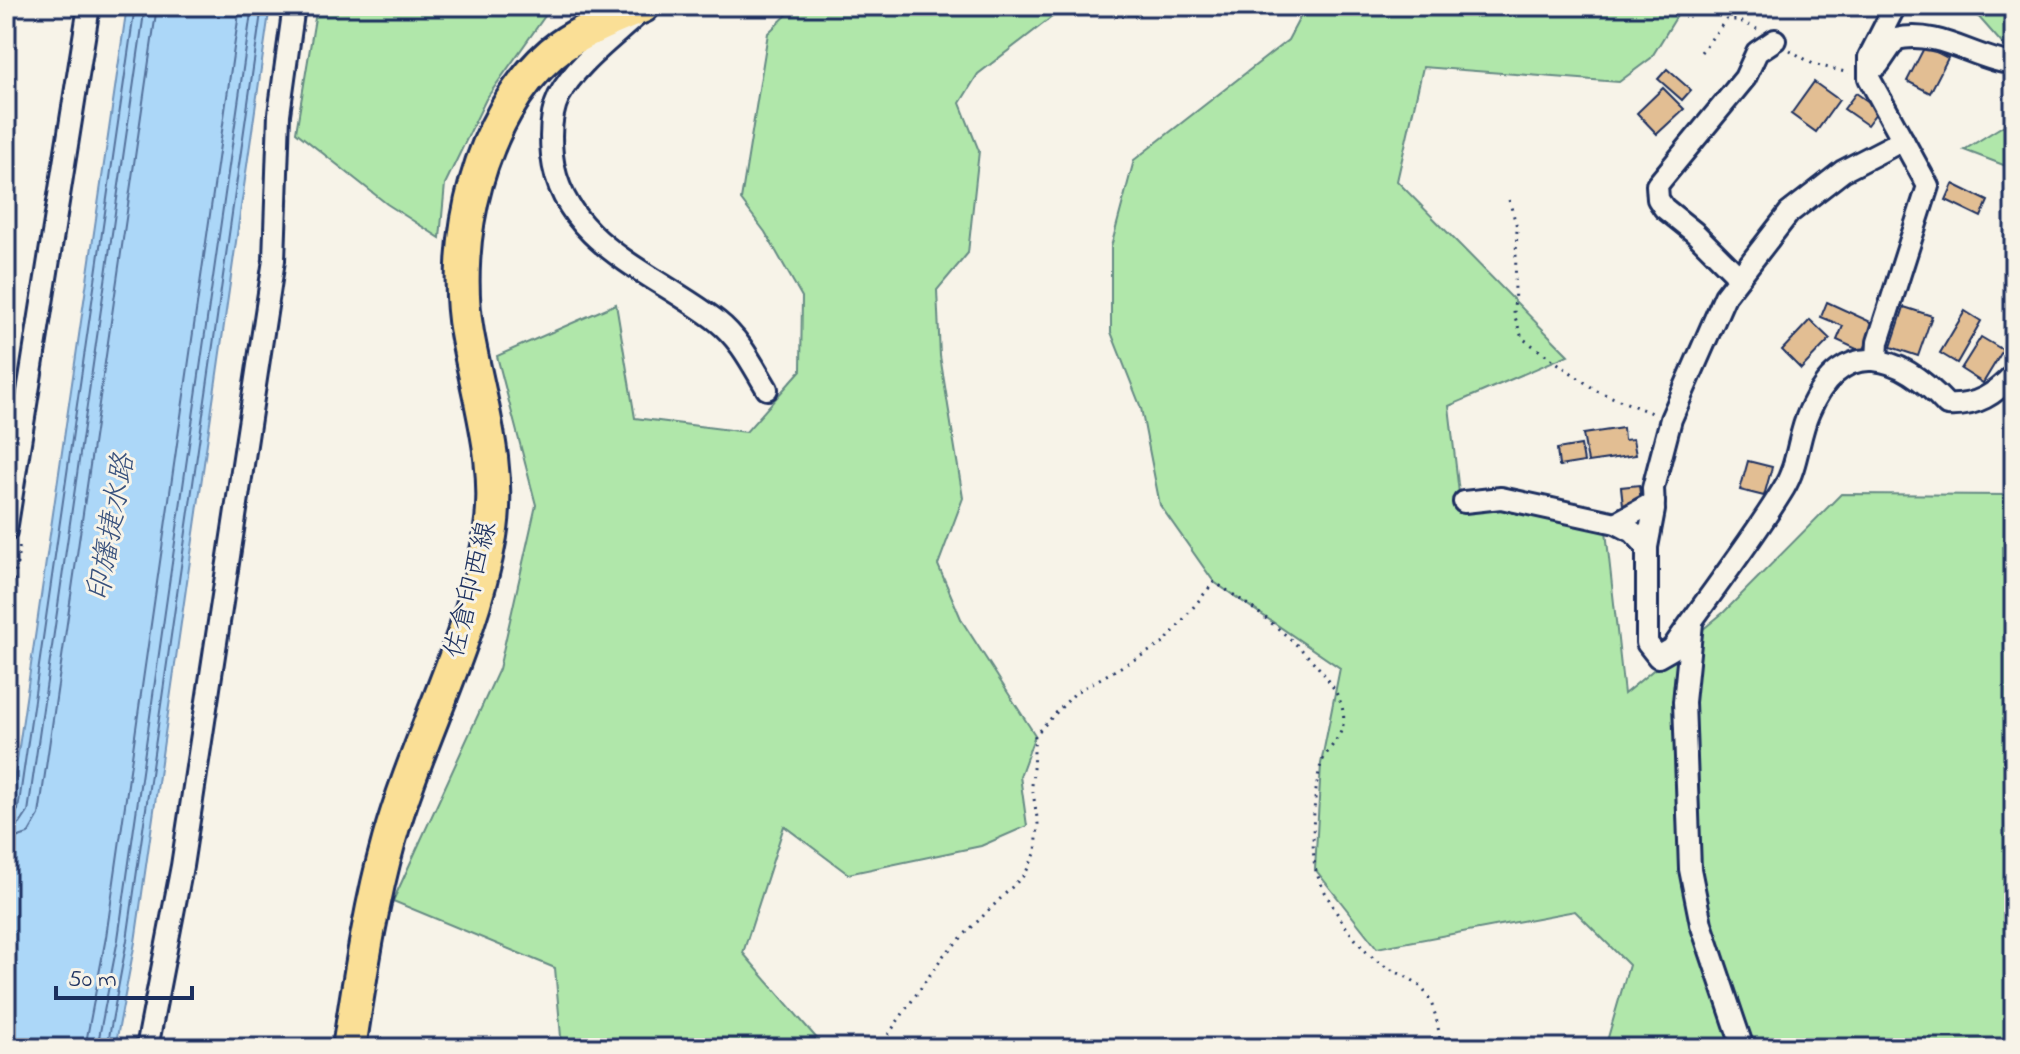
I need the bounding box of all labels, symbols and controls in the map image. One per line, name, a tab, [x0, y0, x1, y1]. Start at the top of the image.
water label: 印旛捷水路	[78, 448, 148, 606]
street label: 佐倉印西線	[435, 517, 509, 663]
scale bar	[56, 950, 192, 1000]
text: 50 m	[68, 963, 117, 998]

